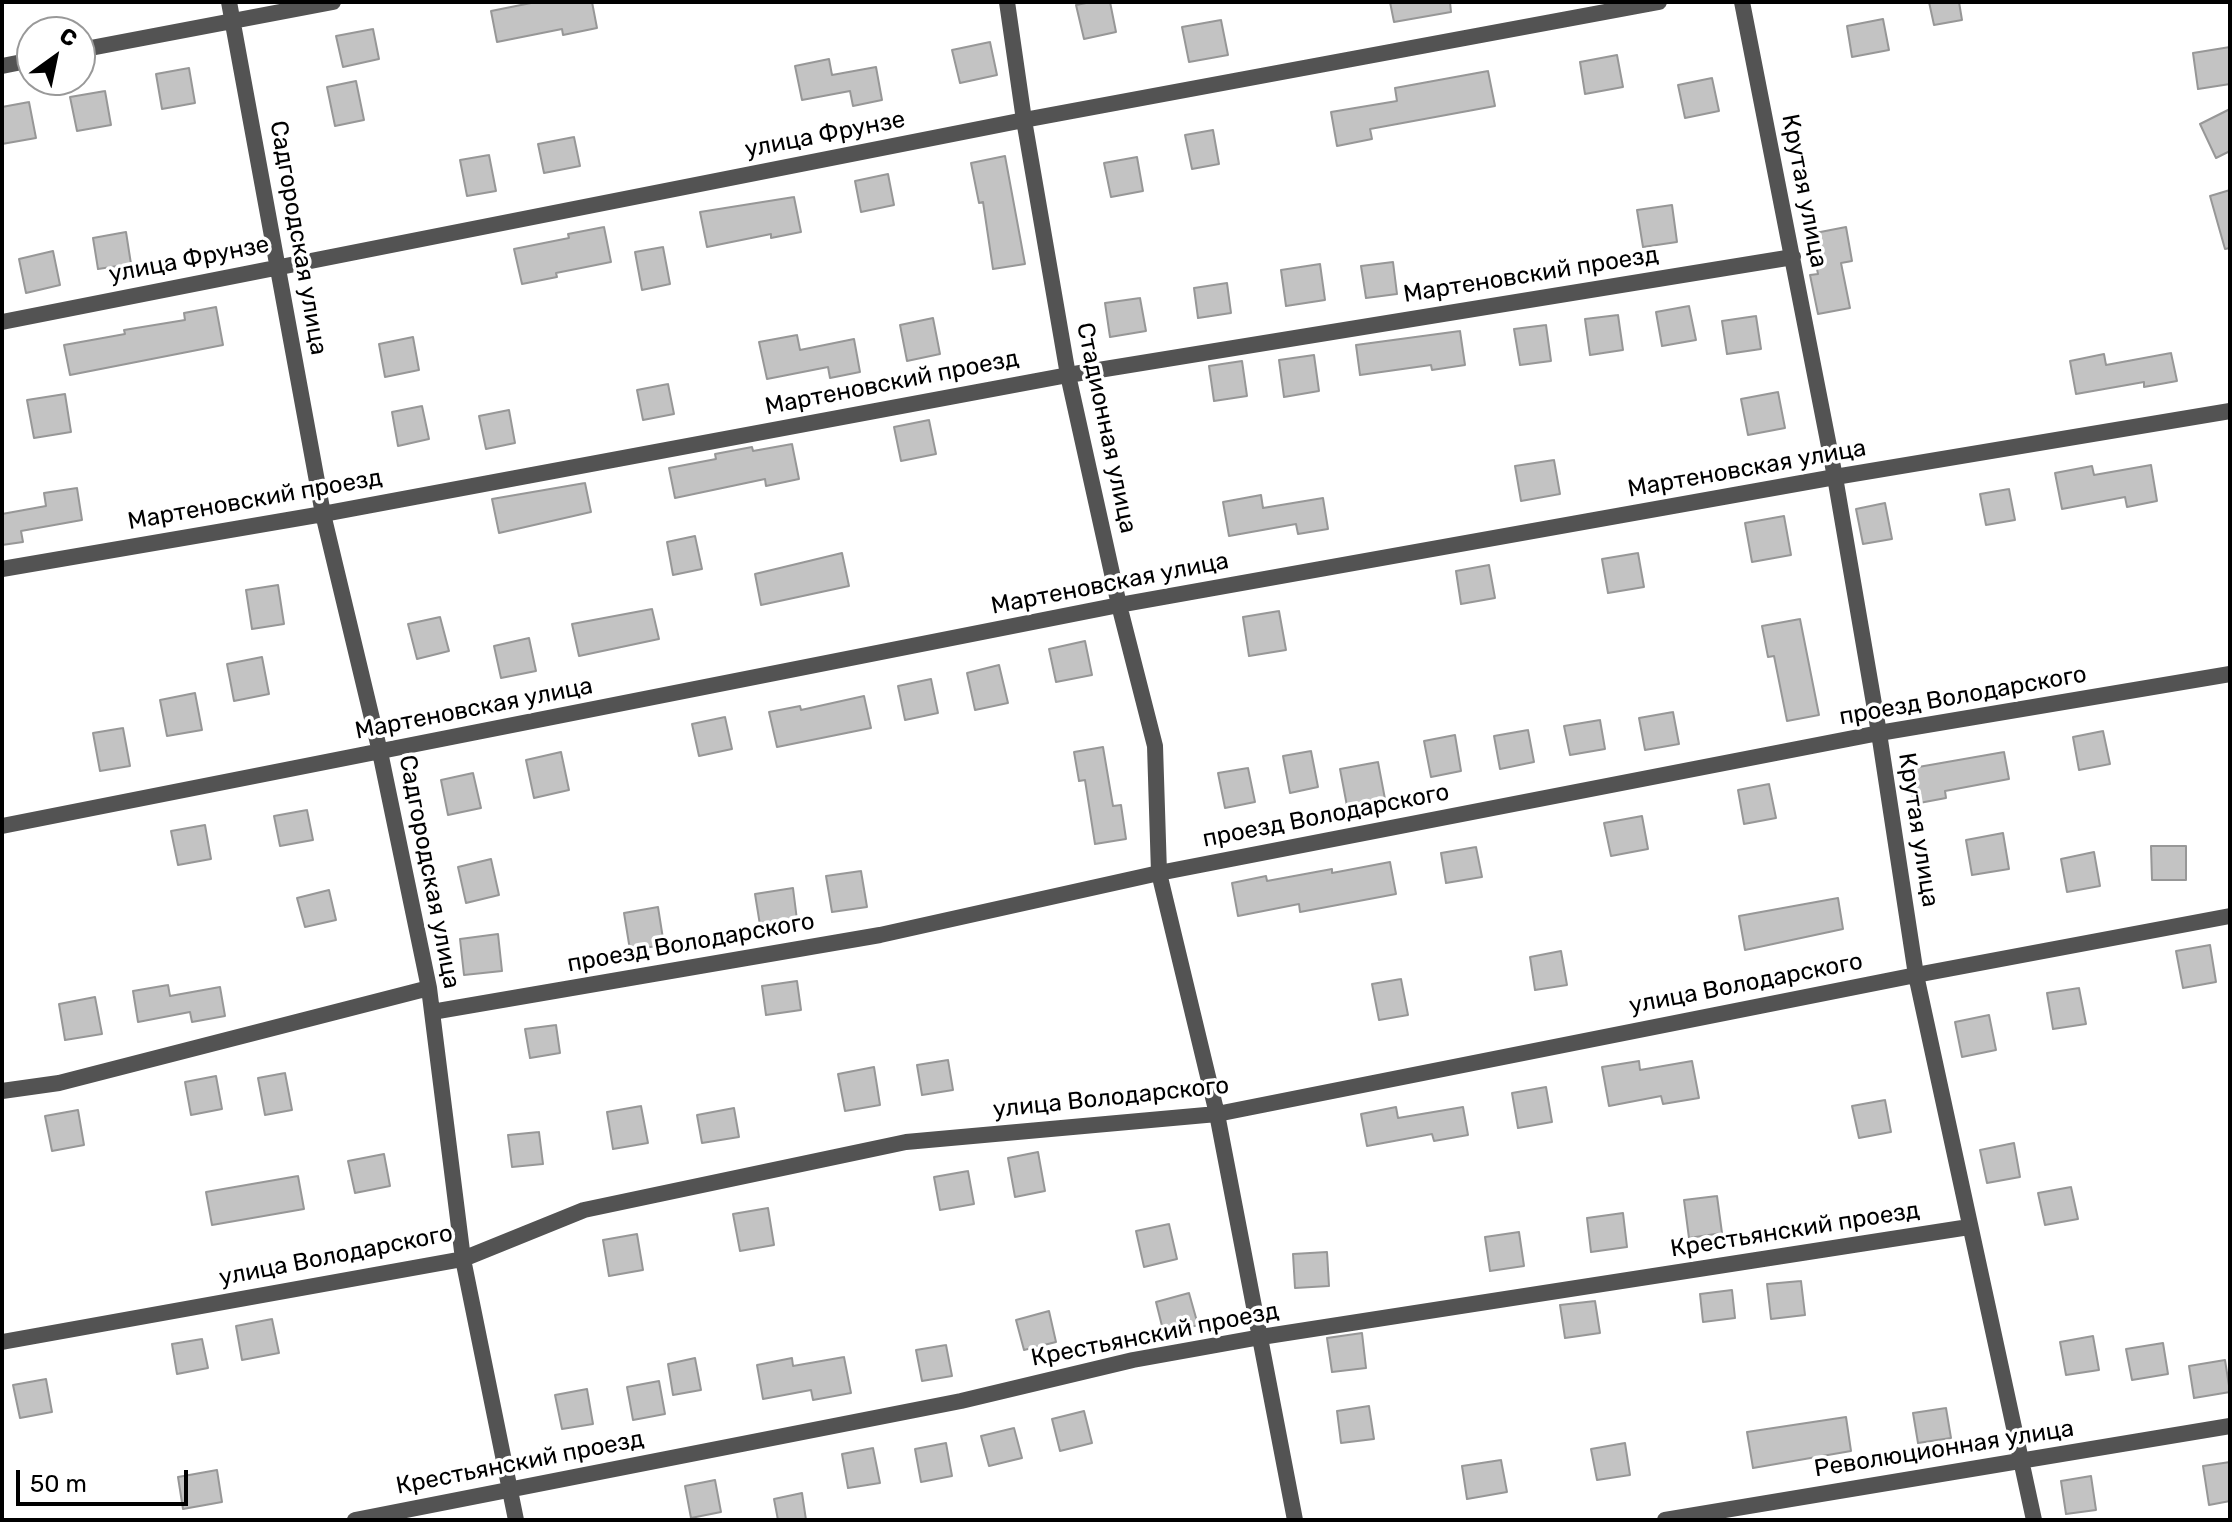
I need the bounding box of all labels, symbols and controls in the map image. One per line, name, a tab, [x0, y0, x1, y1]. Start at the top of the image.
north arrow	[16, 16, 96, 96]
text: С	[54, 22, 82, 53]
street label: улица Фрунзе	[742, 105, 908, 165]
street label: Крутая улица	[1775, 112, 1833, 270]
street label: Садгородская улица	[263, 119, 333, 357]
street label: улица Фрунзе	[106, 230, 272, 290]
street label: Мартеновский проезд	[1401, 241, 1661, 309]
street label: Стадионная улица	[1070, 320, 1142, 536]
street label: Мартеновский проезд	[763, 344, 1021, 422]
street label: Мартеновская улица	[1626, 434, 1868, 504]
street label: Мартеновский проезд	[126, 463, 384, 537]
street label: Мартеновская улица	[989, 547, 1231, 621]
street label: проезд Володарского	[1837, 660, 2089, 732]
street label: Мартеновская улица	[353, 672, 595, 746]
street label: Крутая улица	[1892, 751, 1944, 909]
street label: Садгородская улица	[392, 753, 466, 991]
street label: проезд Володарского	[1200, 778, 1452, 854]
street label: проезд Володарского	[565, 907, 817, 979]
street label: улица Володарского	[1627, 947, 1865, 1021]
street label: улица Володарского	[992, 1071, 1230, 1125]
street label: Крестьянский проезд	[1668, 1196, 1922, 1264]
street label: улица Володарского	[217, 1219, 455, 1293]
street label: Крестьянский проезд	[1029, 1297, 1281, 1373]
street label: Революционная улица	[1812, 1414, 2076, 1484]
street label: Крестьянский проезд	[394, 1425, 646, 1501]
scale bar	[20, 1454, 192, 1504]
text: 50 m	[30, 1470, 87, 1498]

